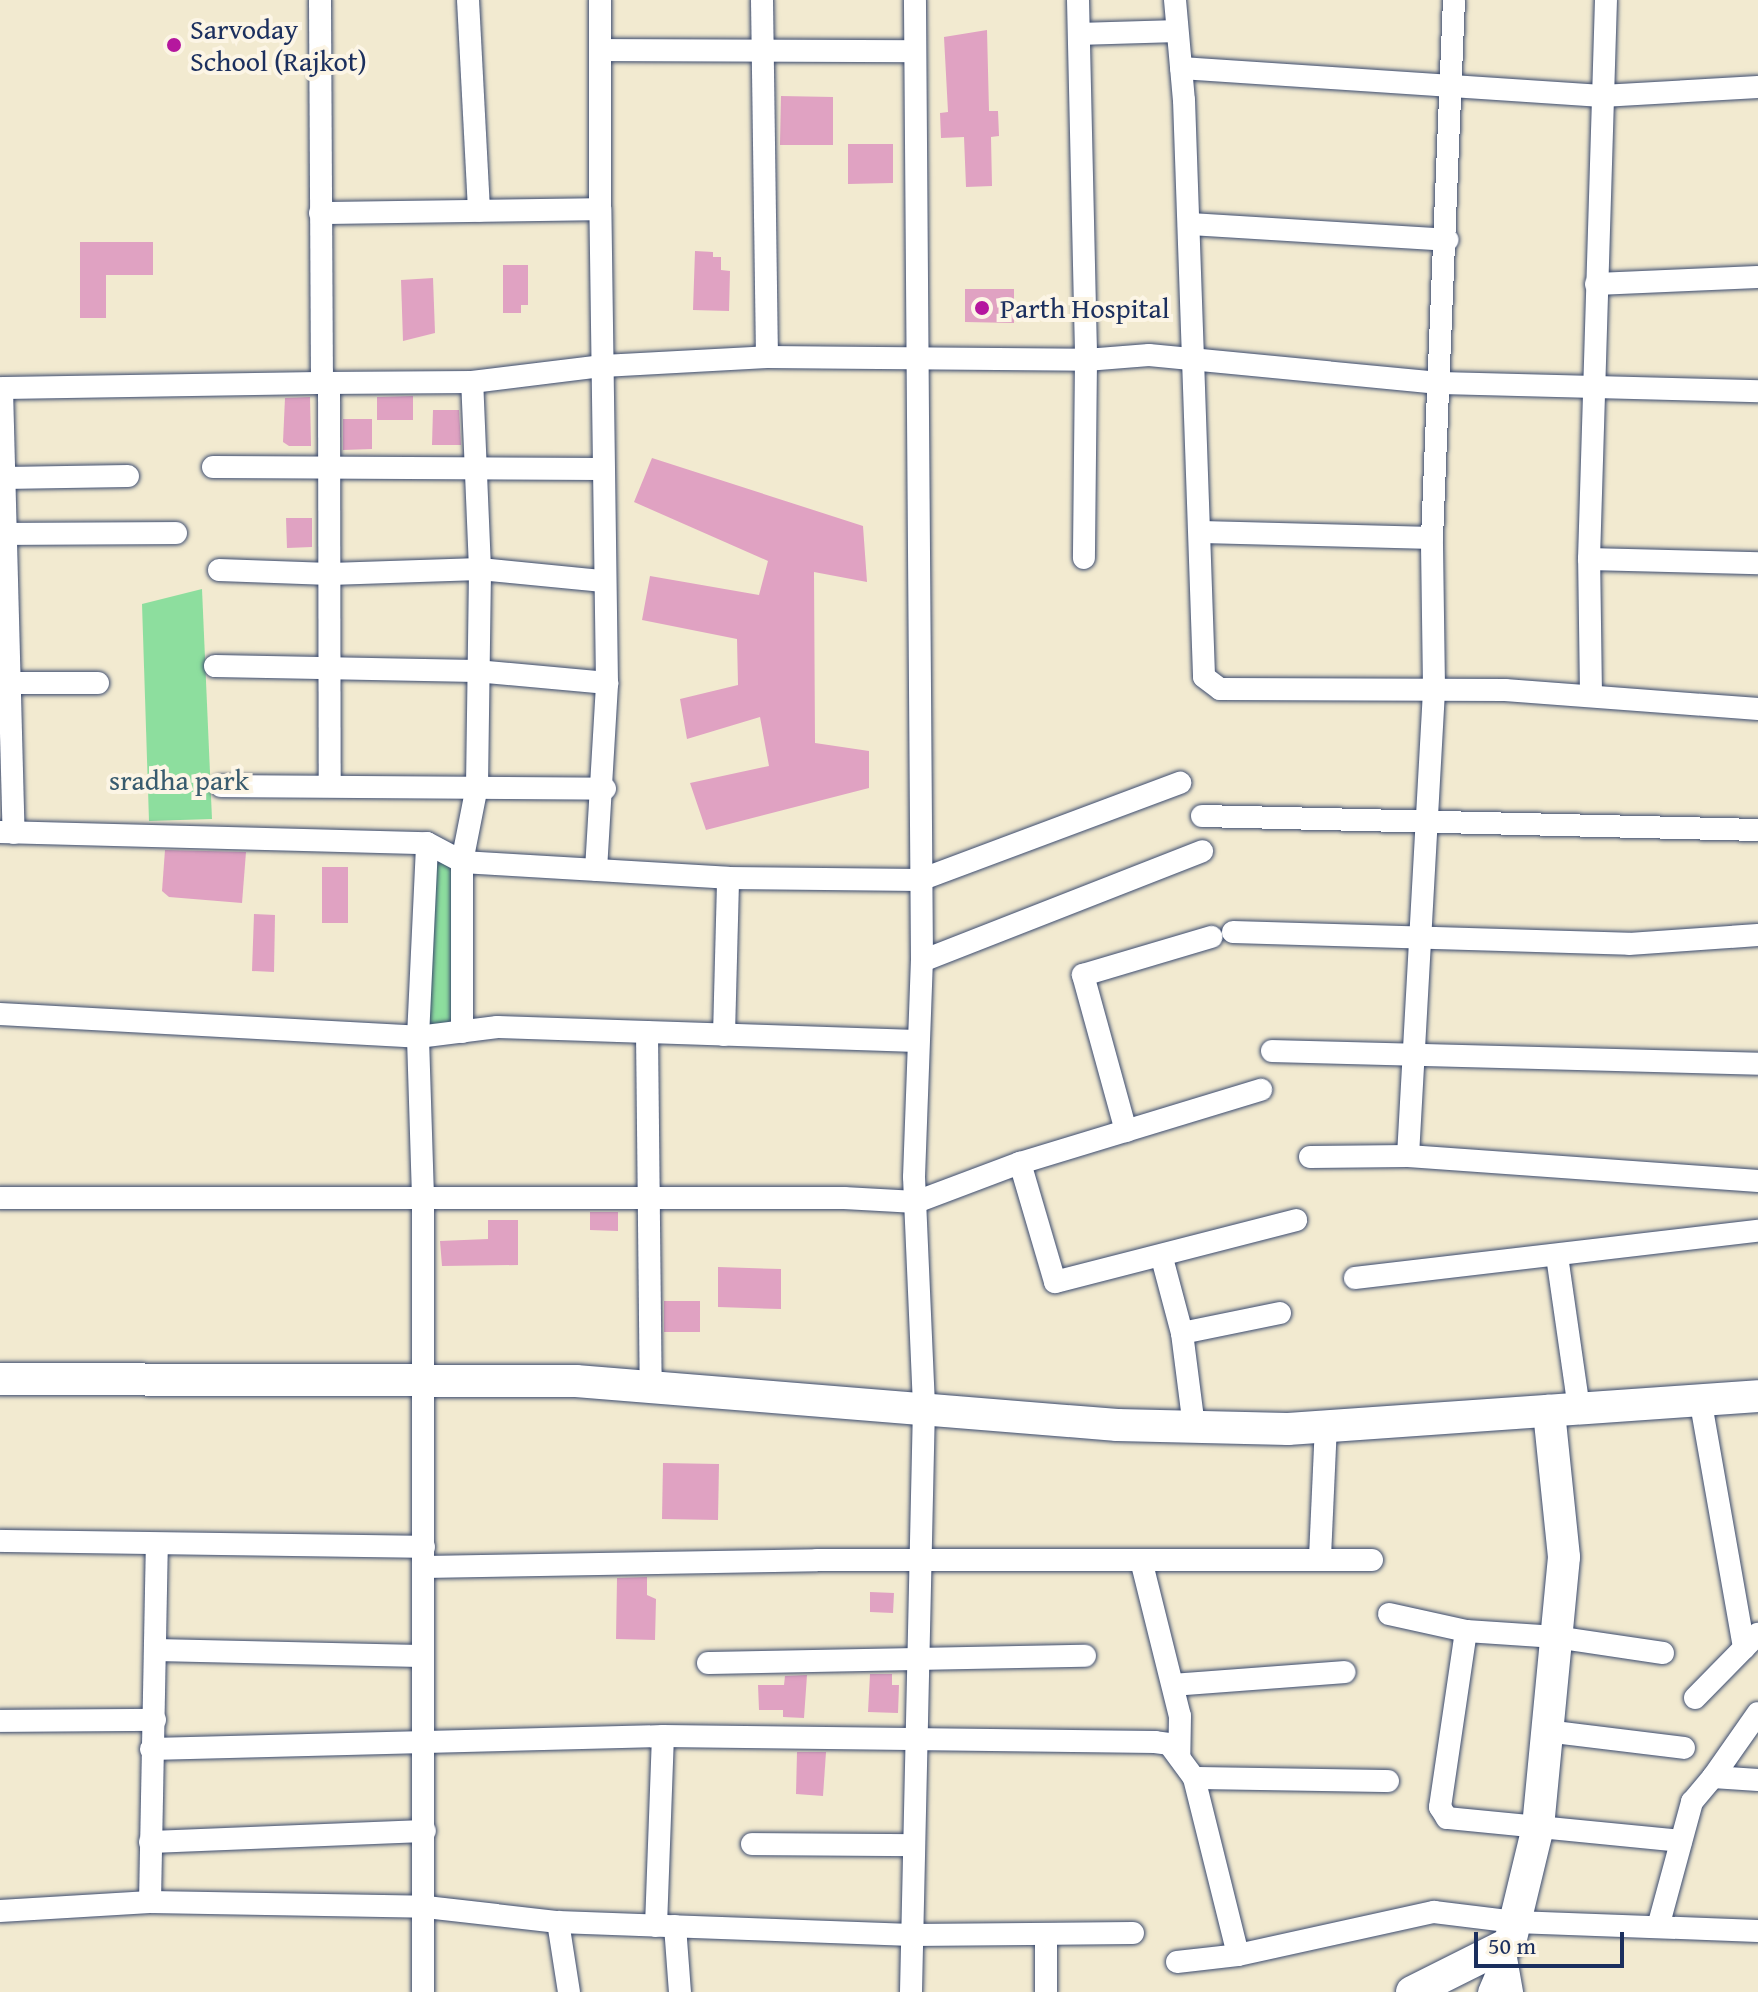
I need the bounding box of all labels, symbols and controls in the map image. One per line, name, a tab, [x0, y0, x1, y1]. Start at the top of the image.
place label: Sarvoday School (Rajkot)	[190, 12, 367, 78]
marker: Sarvoday School (Rajkot)	[165, 36, 183, 54]
place label: Parth Hospital	[1000, 291, 1170, 325]
marker: Parth Hospital	[971, 297, 993, 319]
park label: sradha park	[109, 763, 249, 797]
scale bar	[1478, 1916, 1628, 1966]
text: 50 m	[1488, 1928, 1536, 1963]

